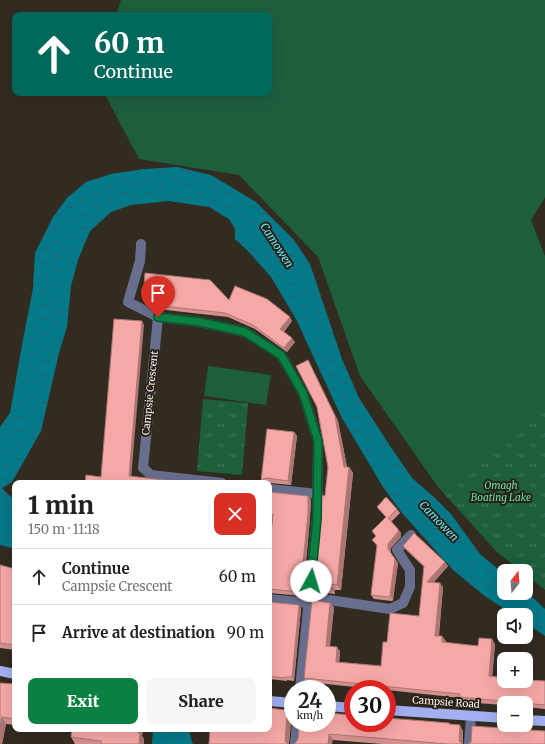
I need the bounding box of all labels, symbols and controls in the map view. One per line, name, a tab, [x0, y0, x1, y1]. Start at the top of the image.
text: 60 m	[94, 25, 164, 61]
icon: ahead	[28, 28, 80, 80]
text: Continue	[94, 60, 173, 83]
water label: Camowen	[257, 220, 297, 270]
pin	[141, 276, 175, 317]
icon: arrive	[147, 282, 169, 304]
street label: Campsie Crescent	[139, 350, 161, 436]
park label: Omagh Boating Lake	[471, 479, 531, 504]
text: 1 min	[28, 490, 94, 521]
button: close	[214, 493, 256, 535]
water label: Camowen	[416, 498, 462, 544]
text: 150 m · 11:18	[28, 521, 100, 538]
text: Continue	[62, 559, 130, 578]
position arrow	[290, 560, 332, 602]
north arrow	[497, 564, 533, 600]
map controls	[497, 564, 533, 732]
icon: ahead	[28, 566, 50, 588]
text: 60 m	[219, 567, 256, 586]
text: Campsie Crescent	[62, 578, 172, 595]
button: sound	[497, 608, 533, 644]
icon: arrive	[28, 622, 50, 644]
text: Arrive at destination	[62, 623, 215, 642]
text: 90 m	[227, 623, 264, 642]
button: +	[497, 652, 533, 688]
button: Exit	[28, 678, 138, 724]
button: Share	[146, 678, 256, 724]
speed limit sign: 30	[344, 680, 396, 732]
text: 24	[298, 688, 322, 713]
street label: Campsie Road	[412, 693, 480, 711]
button: −	[497, 696, 533, 732]
text: km/h	[297, 709, 323, 722]

